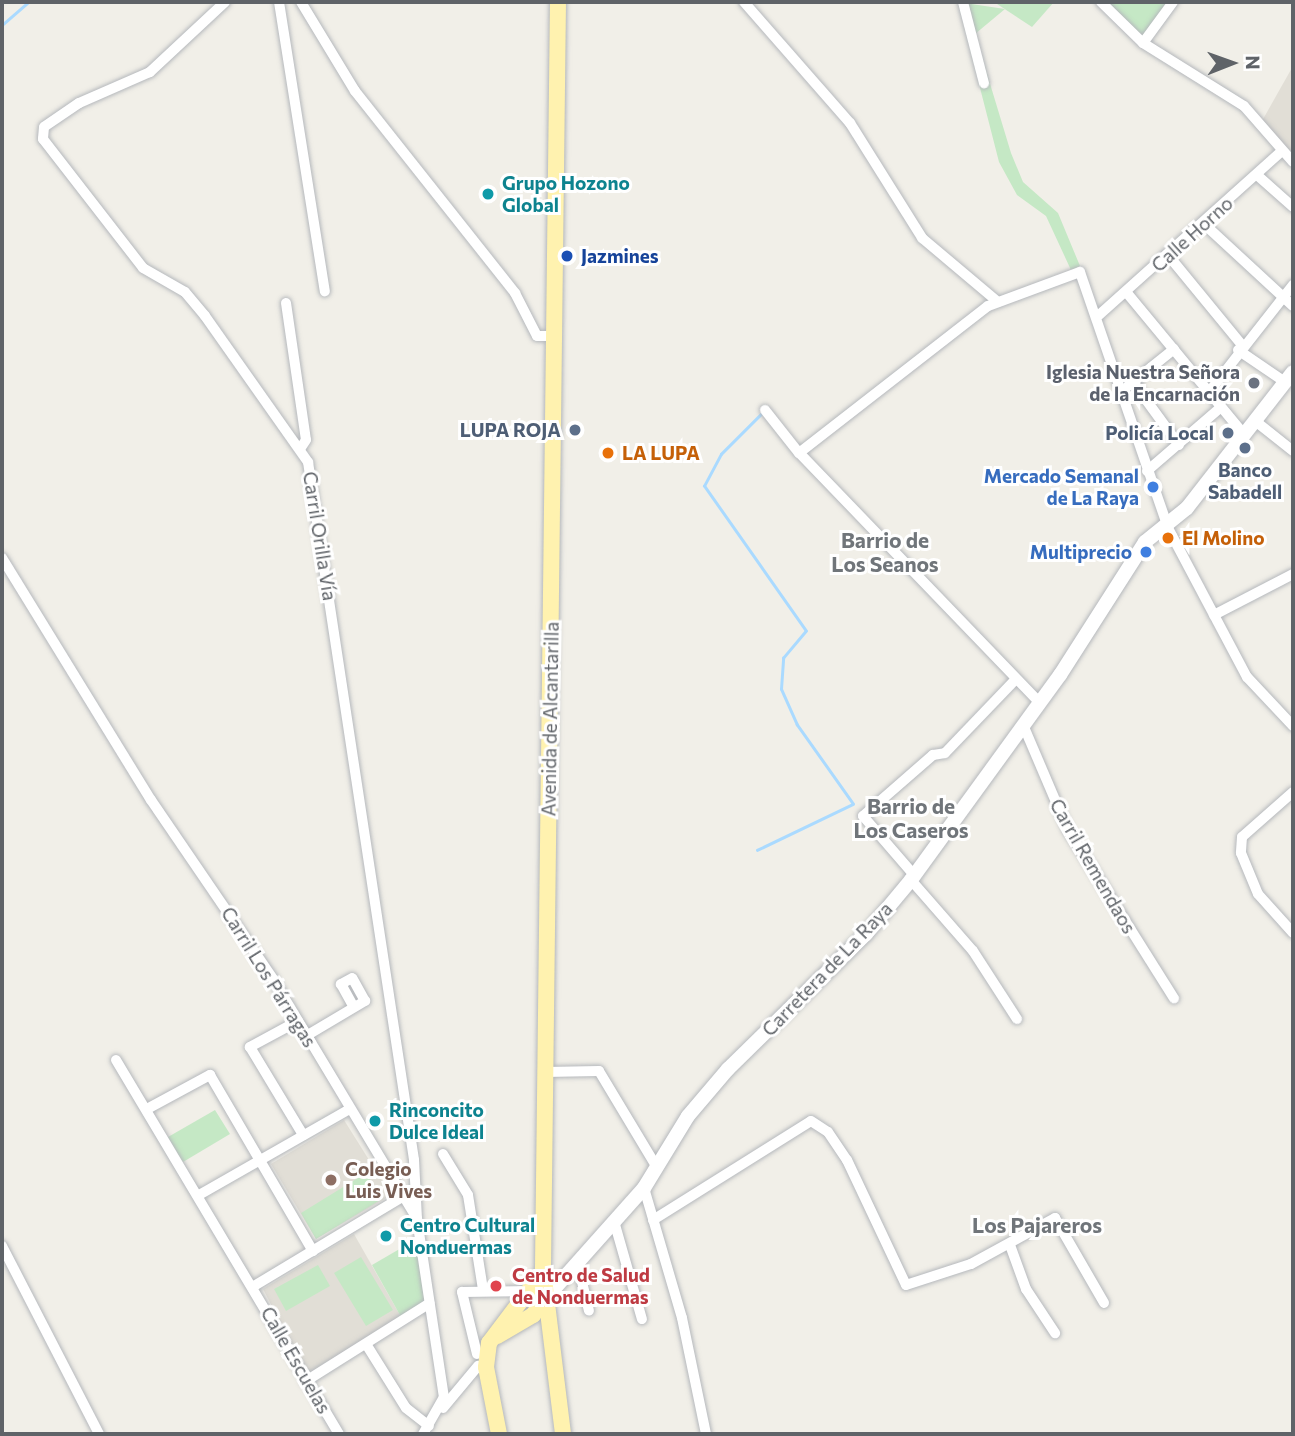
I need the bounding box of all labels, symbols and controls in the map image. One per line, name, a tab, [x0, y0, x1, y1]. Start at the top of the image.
north arrow	[1197, 28, 1267, 98]
text: N	[1242, 55, 1265, 70]
place label: Grupo Hozono Global	[502, 172, 630, 216]
marker: Grupo Hozono Global	[480, 186, 496, 202]
street label: Calle Horno	[1147, 192, 1237, 276]
place label: Jazmines	[581, 245, 659, 267]
marker: Jazmines	[559, 248, 575, 264]
place label: Iglesia Nuestra Señora de la Encarnación	[1046, 361, 1240, 405]
marker: Iglesia Nuestra Señora de la Encarnación	[1246, 375, 1262, 391]
place label: LUPA ROJA	[460, 419, 561, 441]
marker: LUPA ROJA	[567, 422, 583, 438]
place label: Policía Local	[1105, 422, 1214, 444]
marker: Policía Local	[1220, 425, 1236, 441]
marker: Banco Sabadell	[1237, 440, 1253, 456]
place label: LA LUPA	[622, 442, 700, 464]
marker: LA LUPA	[600, 445, 616, 461]
place label: Banco Sabadell	[1208, 459, 1282, 503]
place label: Mercado Semanal de La Raya	[984, 465, 1139, 509]
street label: Carril Orilla Vía	[299, 470, 341, 602]
marker: Mercado Semanal de La Raya	[1145, 479, 1161, 495]
district label: Barrio de Los Seanos	[831, 527, 939, 577]
place label: El Molino	[1182, 527, 1264, 549]
marker: El Molino	[1160, 530, 1176, 546]
place label: Multiprecio	[1030, 541, 1132, 563]
marker: Multiprecio	[1138, 544, 1154, 560]
street label: Avenida de Alcantarilla	[537, 621, 563, 817]
district label: Barrio de Los Caseros	[853, 793, 969, 843]
street label: Carril Remendaos	[1045, 795, 1141, 937]
street label: Carretera de La Raya	[757, 897, 897, 1041]
street label: Carril Los Párragas	[217, 903, 321, 1051]
place label: Rinconcito Dulce Ideal	[389, 1099, 484, 1143]
marker: Rinconcito Dulce Ideal	[367, 1113, 383, 1129]
place label: Colegio Luis Vives	[345, 1158, 432, 1202]
marker: Colegio Luis Vives	[323, 1172, 339, 1188]
district label: Los Pajareros	[972, 1212, 1102, 1238]
place label: Centro Cultural Nonduermas	[400, 1214, 535, 1258]
marker: Centro Cultural Nonduermas	[378, 1228, 394, 1244]
place label: Centro de Salud de Nonduermas	[512, 1264, 650, 1308]
marker: Centro de Salud de Nonduermas	[486, 1276, 506, 1296]
street label: Calle Escuelas	[256, 1303, 336, 1417]

